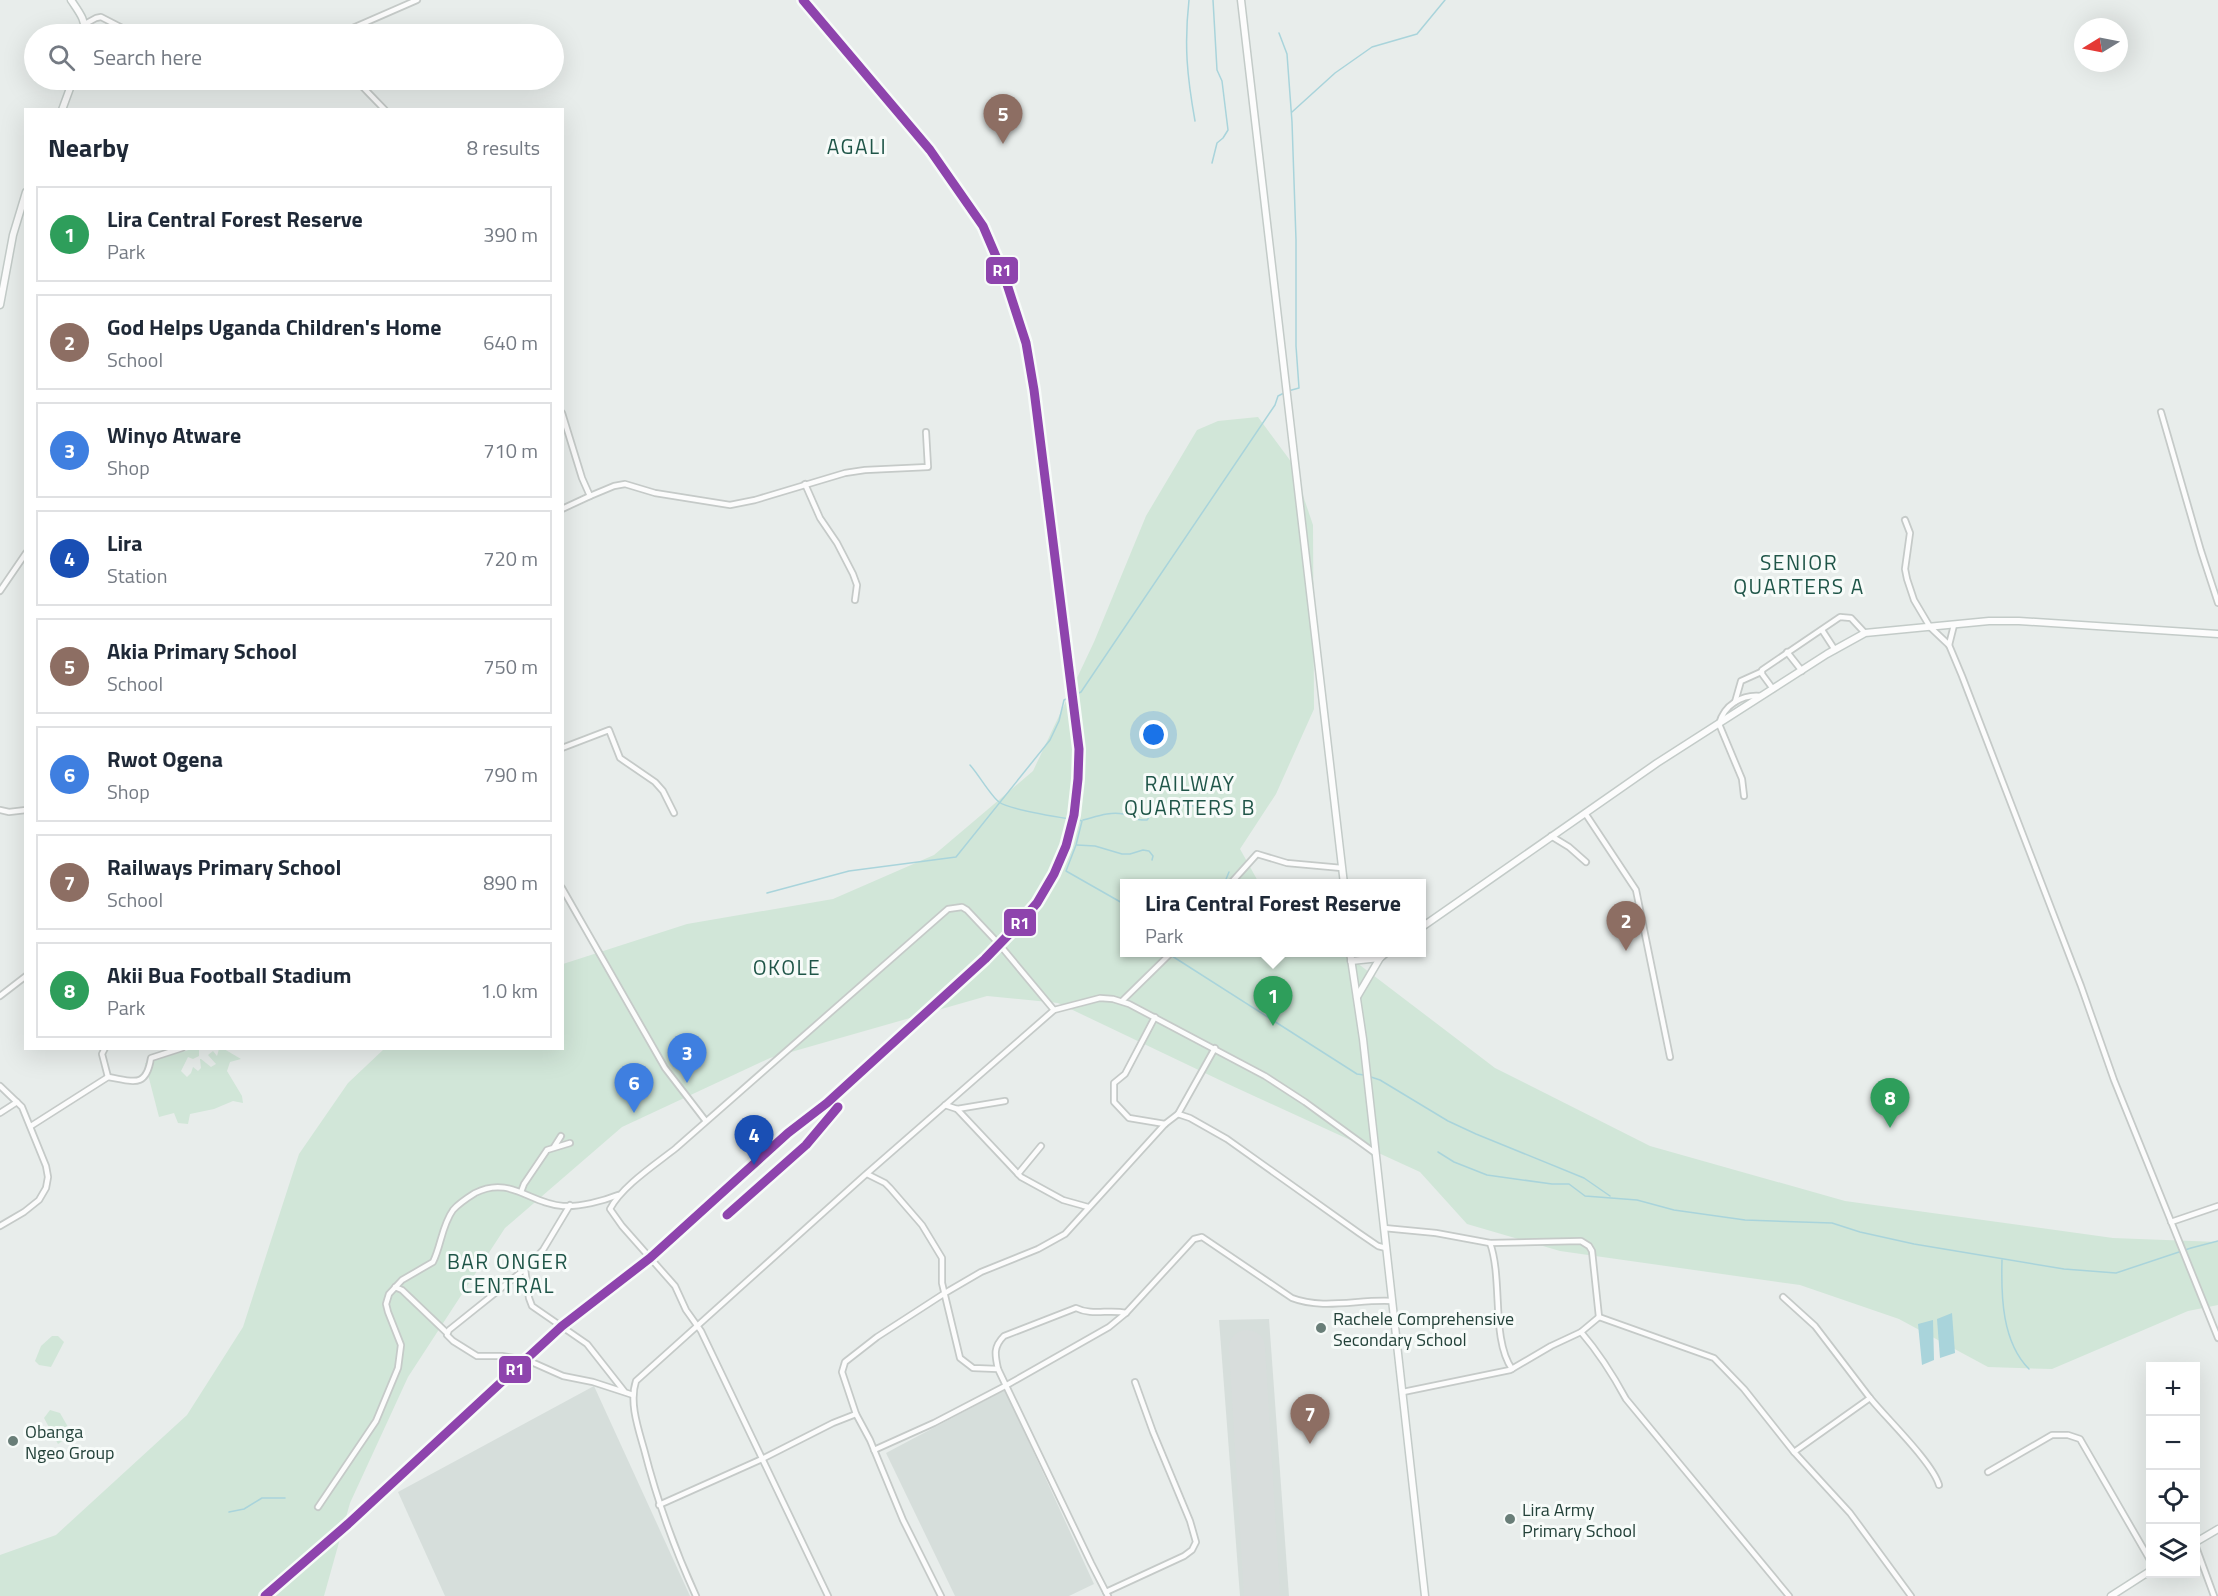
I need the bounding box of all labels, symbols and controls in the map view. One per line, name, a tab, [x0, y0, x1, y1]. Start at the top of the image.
north arrow	[2074, 18, 2128, 72]
search box	[24, 24, 564, 90]
text: Search here	[93, 40, 202, 74]
icon: search	[45, 41, 78, 74]
pin: 5	[984, 94, 1022, 144]
text: Nearby	[48, 128, 129, 167]
district label: AGALI	[827, 130, 887, 162]
text: 8 results	[467, 132, 540, 163]
text: Lira Central Forest Reserve	[107, 202, 363, 236]
text: 1	[64, 219, 75, 250]
text: 390 m	[483, 219, 538, 250]
text: Park	[107, 236, 145, 267]
line badge: R1	[985, 256, 1019, 285]
text: R1	[993, 258, 1011, 282]
text: God Helps Uganda Children's Home	[107, 310, 441, 344]
text: 2	[64, 327, 75, 358]
text: 640 m	[483, 327, 538, 358]
text: School	[107, 344, 163, 375]
text: Winyo Atware	[107, 418, 241, 452]
text: 3	[64, 435, 75, 466]
text: 710 m	[483, 435, 538, 466]
text: Shop	[107, 452, 150, 483]
text: Lira	[107, 526, 143, 560]
text: 4	[64, 543, 75, 574]
text: 720 m	[483, 543, 538, 574]
district label: SENIOR QUARTERS A	[1733, 546, 1865, 602]
text: Station	[107, 560, 167, 591]
text: Akia Primary School	[107, 634, 297, 668]
text: 5	[64, 651, 75, 682]
text: 750 m	[483, 651, 538, 682]
text: School	[107, 668, 163, 699]
your location	[1139, 720, 1168, 749]
text: Rwot Ogena	[107, 742, 223, 776]
text: 6	[64, 759, 75, 790]
text: 790 m	[483, 759, 538, 790]
district label: RAILWAY QUARTERS B	[1124, 767, 1256, 823]
text: Shop	[107, 776, 150, 807]
text: Railways Primary School	[107, 850, 341, 884]
text: 7	[64, 867, 75, 898]
text: 890 m	[483, 867, 538, 898]
popup	[1120, 879, 1426, 957]
text: School	[107, 884, 163, 915]
text: Lira Central Forest Reserve	[1145, 886, 1401, 920]
pin: 2	[1606, 902, 1646, 951]
line badge: R1	[1003, 908, 1037, 937]
text: R1	[1011, 911, 1029, 935]
text: Park	[1145, 920, 1183, 951]
district label: OKOLE	[753, 951, 821, 983]
text: Akii Bua Football Stadium	[107, 958, 352, 992]
text: 8	[64, 975, 75, 1006]
text: 1.0 km	[481, 975, 538, 1006]
pin: 1	[1254, 976, 1292, 1026]
text: Park	[107, 992, 145, 1023]
pin: 3	[668, 1034, 706, 1083]
pin: 6	[614, 1064, 654, 1113]
pin: 8	[1870, 1078, 1910, 1128]
pin: 4	[734, 1116, 774, 1165]
district label: BAR ONGER CENTRAL	[447, 1245, 569, 1301]
place label: Rachele Comprehensive Secondary School	[1333, 1305, 1514, 1353]
marker: Rachele Comprehensive Secondary School	[1314, 1321, 1328, 1335]
line badge: R1	[498, 1355, 532, 1384]
text: R1	[506, 1357, 524, 1381]
map controls	[2146, 1362, 2200, 1578]
button: +	[2146, 1362, 2200, 1416]
pin: 7	[1290, 1394, 1330, 1444]
button: −	[2146, 1416, 2200, 1470]
place label: Obanga Ngeo Group	[25, 1418, 114, 1466]
marker: Obanga Ngeo Group	[6, 1434, 20, 1448]
button: locate	[2146, 1470, 2200, 1524]
place label: Lira Army Primary School	[1522, 1496, 1636, 1544]
marker: Lira Army Primary School	[1503, 1512, 1517, 1526]
button: layers	[2146, 1524, 2200, 1578]

